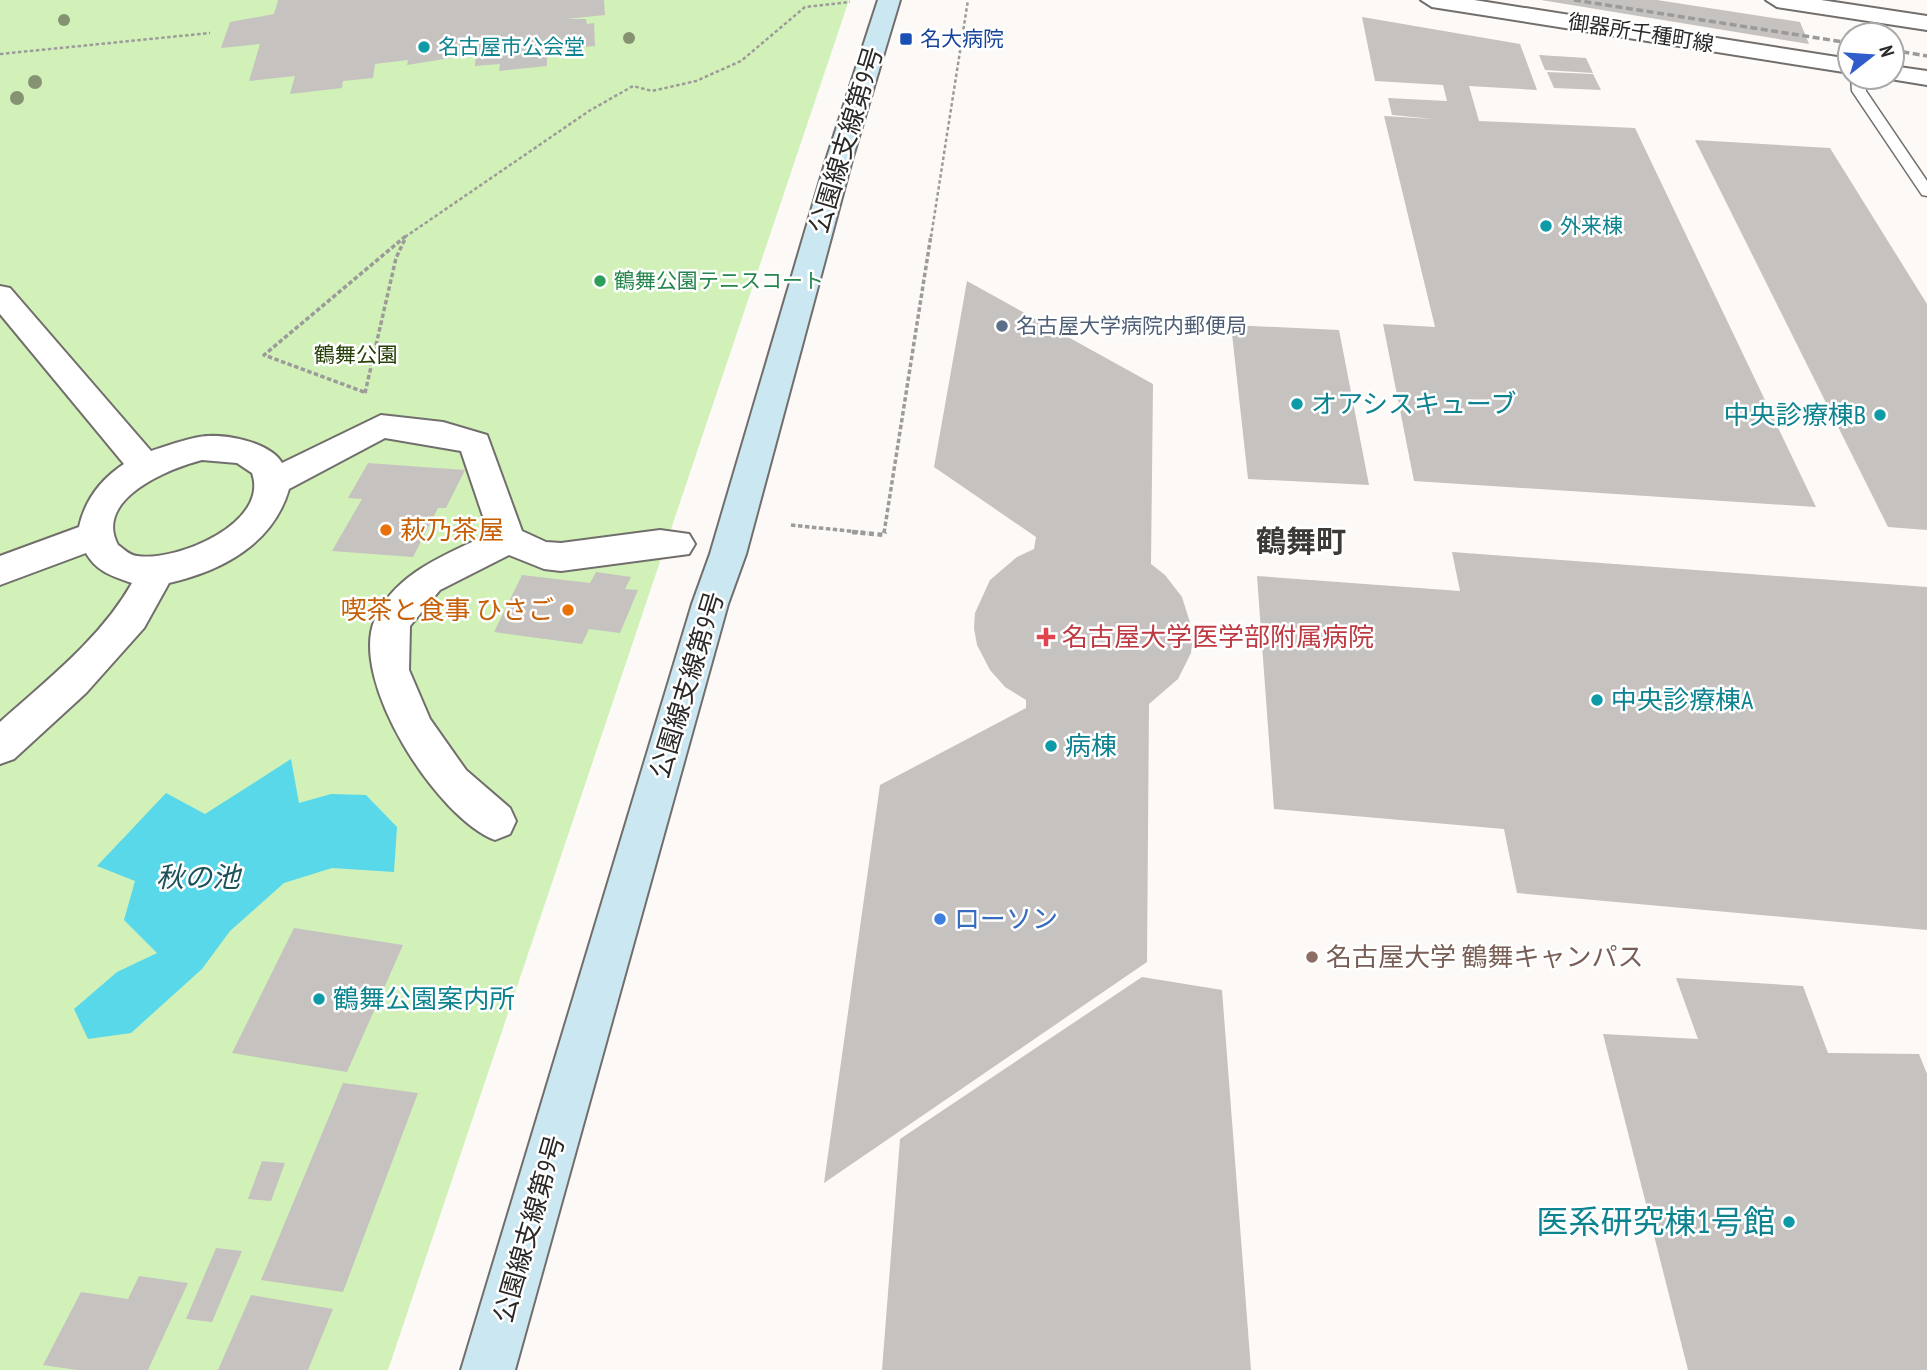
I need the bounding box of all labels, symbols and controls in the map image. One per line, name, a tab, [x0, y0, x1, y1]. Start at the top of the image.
street label: 御器所千種町線	[1566, 8, 1716, 57]
north arrow	[1836, 21, 1906, 91]
place label: 名大病院	[920, 25, 1004, 52]
marker: 名大病院	[898, 31, 914, 47]
place label: 名古屋市公会堂	[438, 33, 585, 60]
marker: 名古屋市公会堂	[416, 39, 432, 55]
street label: 公園線支線第9号	[801, 42, 890, 237]
text: N	[1874, 43, 1900, 59]
place label: 外来棟	[1560, 212, 1623, 239]
marker: 外来棟	[1538, 218, 1554, 234]
place label: 鶴舞公園テニスコート	[614, 267, 824, 294]
marker: 鶴舞公園テニスコート	[592, 273, 608, 289]
place label: 名古屋大学病院内郵便局	[1016, 312, 1247, 339]
marker: 名古屋大学病院内郵便局	[994, 318, 1010, 334]
park label: 鶴舞公園	[314, 341, 398, 368]
place label: オアシスキューブ	[1311, 387, 1516, 420]
marker: オアシスキューブ	[1289, 396, 1305, 412]
place label: 中央診療棟B	[1724, 398, 1866, 431]
marker: 中央診療棟B	[1872, 407, 1888, 423]
place label: 萩乃茶屋	[400, 513, 504, 546]
district label: 鶴舞町	[1256, 521, 1346, 560]
marker: 萩乃茶屋	[378, 522, 394, 538]
street label: 公園線支線第9号	[642, 587, 731, 782]
place label: 喫茶と食事 ひさご	[340, 593, 554, 626]
marker: 喫茶と食事 ひさご	[560, 602, 576, 618]
place label: 名古屋大学医学部附属病院	[1062, 620, 1374, 653]
marker: 名古屋大学医学部附属病院	[1036, 627, 1056, 647]
place label: 中央診療棟A	[1611, 683, 1754, 716]
marker: 中央診療棟A	[1589, 692, 1605, 708]
place label: 病棟	[1065, 729, 1117, 762]
marker: 病棟	[1043, 738, 1059, 754]
water label: 秋の池	[156, 858, 243, 895]
place label: ローソン	[954, 902, 1058, 935]
marker: ローソン	[932, 911, 948, 927]
place label: 名古屋大学 鶴舞キャンパス	[1326, 940, 1644, 973]
marker: 名古屋大学 鶴舞キャンパス	[1304, 949, 1320, 965]
place label: 鶴舞公園案内所	[333, 982, 515, 1015]
marker: 鶴舞公園案内所	[311, 991, 327, 1007]
street label: 公園線支線第9号	[486, 1131, 571, 1327]
place label: 医系研究棟1号館	[1537, 1200, 1775, 1242]
marker: 医系研究棟1号館	[1781, 1214, 1797, 1230]

